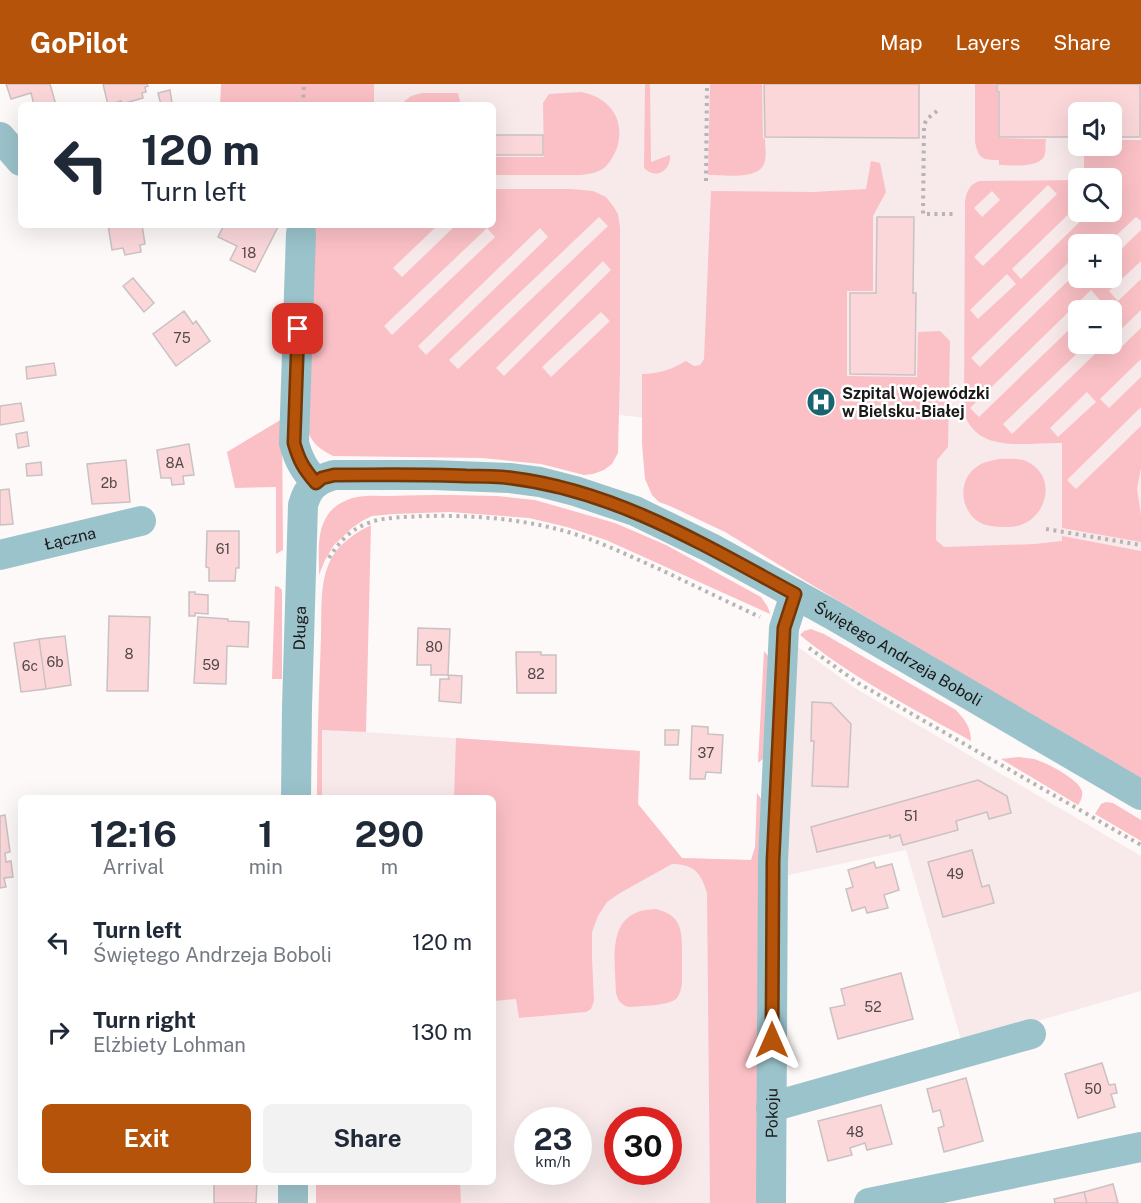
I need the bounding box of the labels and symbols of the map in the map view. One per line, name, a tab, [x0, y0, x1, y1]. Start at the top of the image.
house number: 18	[242, 245, 256, 261]
pin	[272, 303, 323, 354]
house number: 75	[173, 330, 191, 346]
place label: Szpital Wojewódzki w Bielsku-Białej	[842, 384, 989, 421]
hospital icon: Szpital Wojewódzki w Bielsku-Białej	[805, 386, 837, 418]
house number: 8A	[165, 455, 185, 471]
house number: 2b	[101, 475, 117, 491]
street label: Łączna	[42, 523, 98, 553]
house number: 61	[216, 541, 230, 557]
street label: Świętego Andrzeja Boboli	[811, 596, 986, 710]
street label: Długa	[289, 606, 309, 650]
house number: 80	[425, 639, 443, 655]
house number: 8	[124, 646, 134, 662]
house number: 6b	[46, 654, 64, 670]
house number: 59	[202, 657, 220, 673]
house number: 6c	[22, 658, 38, 674]
house number: 82	[527, 666, 545, 682]
house number: 37	[698, 745, 714, 761]
house number: 51	[904, 808, 918, 824]
house number: 49	[946, 866, 964, 882]
house number: 52	[864, 999, 882, 1015]
position arrow	[740, 1008, 804, 1072]
house number: 50	[1084, 1081, 1102, 1097]
street label: Pokoju	[762, 1088, 781, 1138]
speed limit sign: 30	[604, 1107, 682, 1185]
house number: 48	[846, 1124, 864, 1140]

